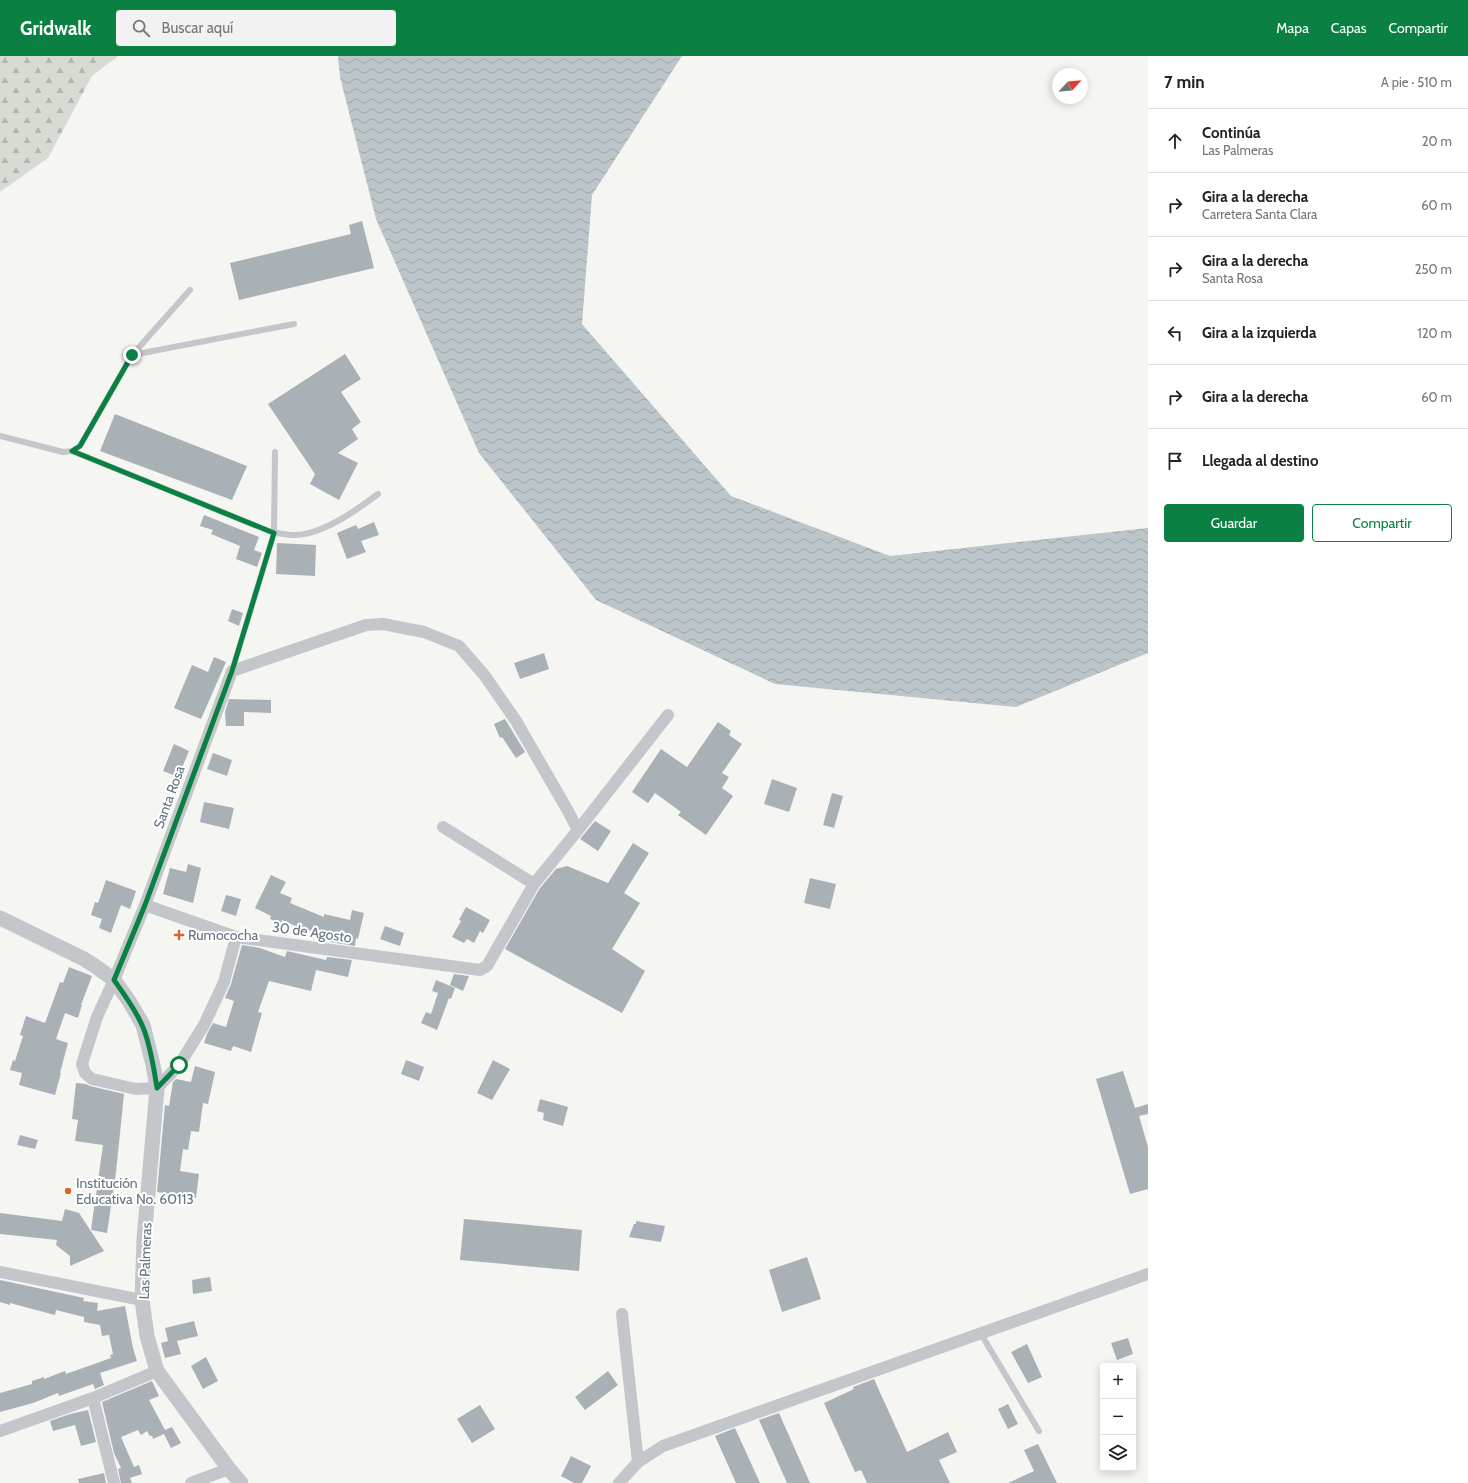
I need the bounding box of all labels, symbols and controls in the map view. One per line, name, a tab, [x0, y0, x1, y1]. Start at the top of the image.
search box	[116, 10, 396, 46]
text: Gridwalk	[20, 17, 92, 40]
icon: search	[130, 17, 152, 39]
text: Buscar aquí	[162, 19, 233, 37]
text: Mapa	[1276, 19, 1309, 37]
text: Capas	[1331, 19, 1367, 37]
text: Compartir	[1389, 19, 1448, 37]
north arrow	[1052, 68, 1088, 104]
text: 7 min	[1164, 72, 1205, 92]
text: A pie · 510 m	[1381, 74, 1452, 90]
text: Continúa	[1202, 124, 1260, 142]
icon: ahead	[1164, 130, 1186, 152]
text: 20 m	[1422, 133, 1452, 149]
text: Las Palmeras	[1202, 142, 1273, 158]
text: Gira a la derecha	[1202, 188, 1308, 206]
icon: right	[1164, 194, 1186, 216]
text: 60 m	[1421, 197, 1452, 213]
text: Carretera Santa Clara	[1202, 206, 1317, 222]
text: Gira a la derecha	[1202, 252, 1308, 270]
icon: right	[1164, 258, 1186, 280]
text: 250 m	[1415, 261, 1452, 277]
text: Santa Rosa	[1202, 270, 1263, 286]
icon: left	[1164, 322, 1186, 344]
text: Gira a la izquierda	[1202, 324, 1316, 342]
text: 120 m	[1418, 325, 1452, 341]
route end	[123, 346, 141, 364]
icon: right	[1164, 386, 1186, 408]
text: Gira a la derecha	[1202, 388, 1308, 406]
text: 60 m	[1421, 389, 1452, 405]
icon: arrive	[1164, 450, 1186, 472]
text: Llegada al destino	[1202, 452, 1318, 470]
button: Guardar	[1164, 504, 1304, 542]
button: Compartir	[1312, 504, 1452, 542]
street label: Santa Rosa	[149, 763, 189, 831]
street label: 30 de Agosto	[271, 918, 353, 947]
place label: Rumococha	[188, 926, 258, 944]
marker: Rumococha	[173, 929, 185, 941]
route start	[170, 1056, 188, 1074]
place label: Institución Educativa No. 60113	[76, 1174, 194, 1208]
marker: Institución Educativa No. 60113	[63, 1186, 73, 1196]
street label: Las Palmeras	[135, 1222, 155, 1300]
map controls	[1100, 1363, 1136, 1471]
button: +	[1100, 1363, 1136, 1399]
button: −	[1100, 1399, 1136, 1435]
button: layers	[1100, 1435, 1136, 1471]

